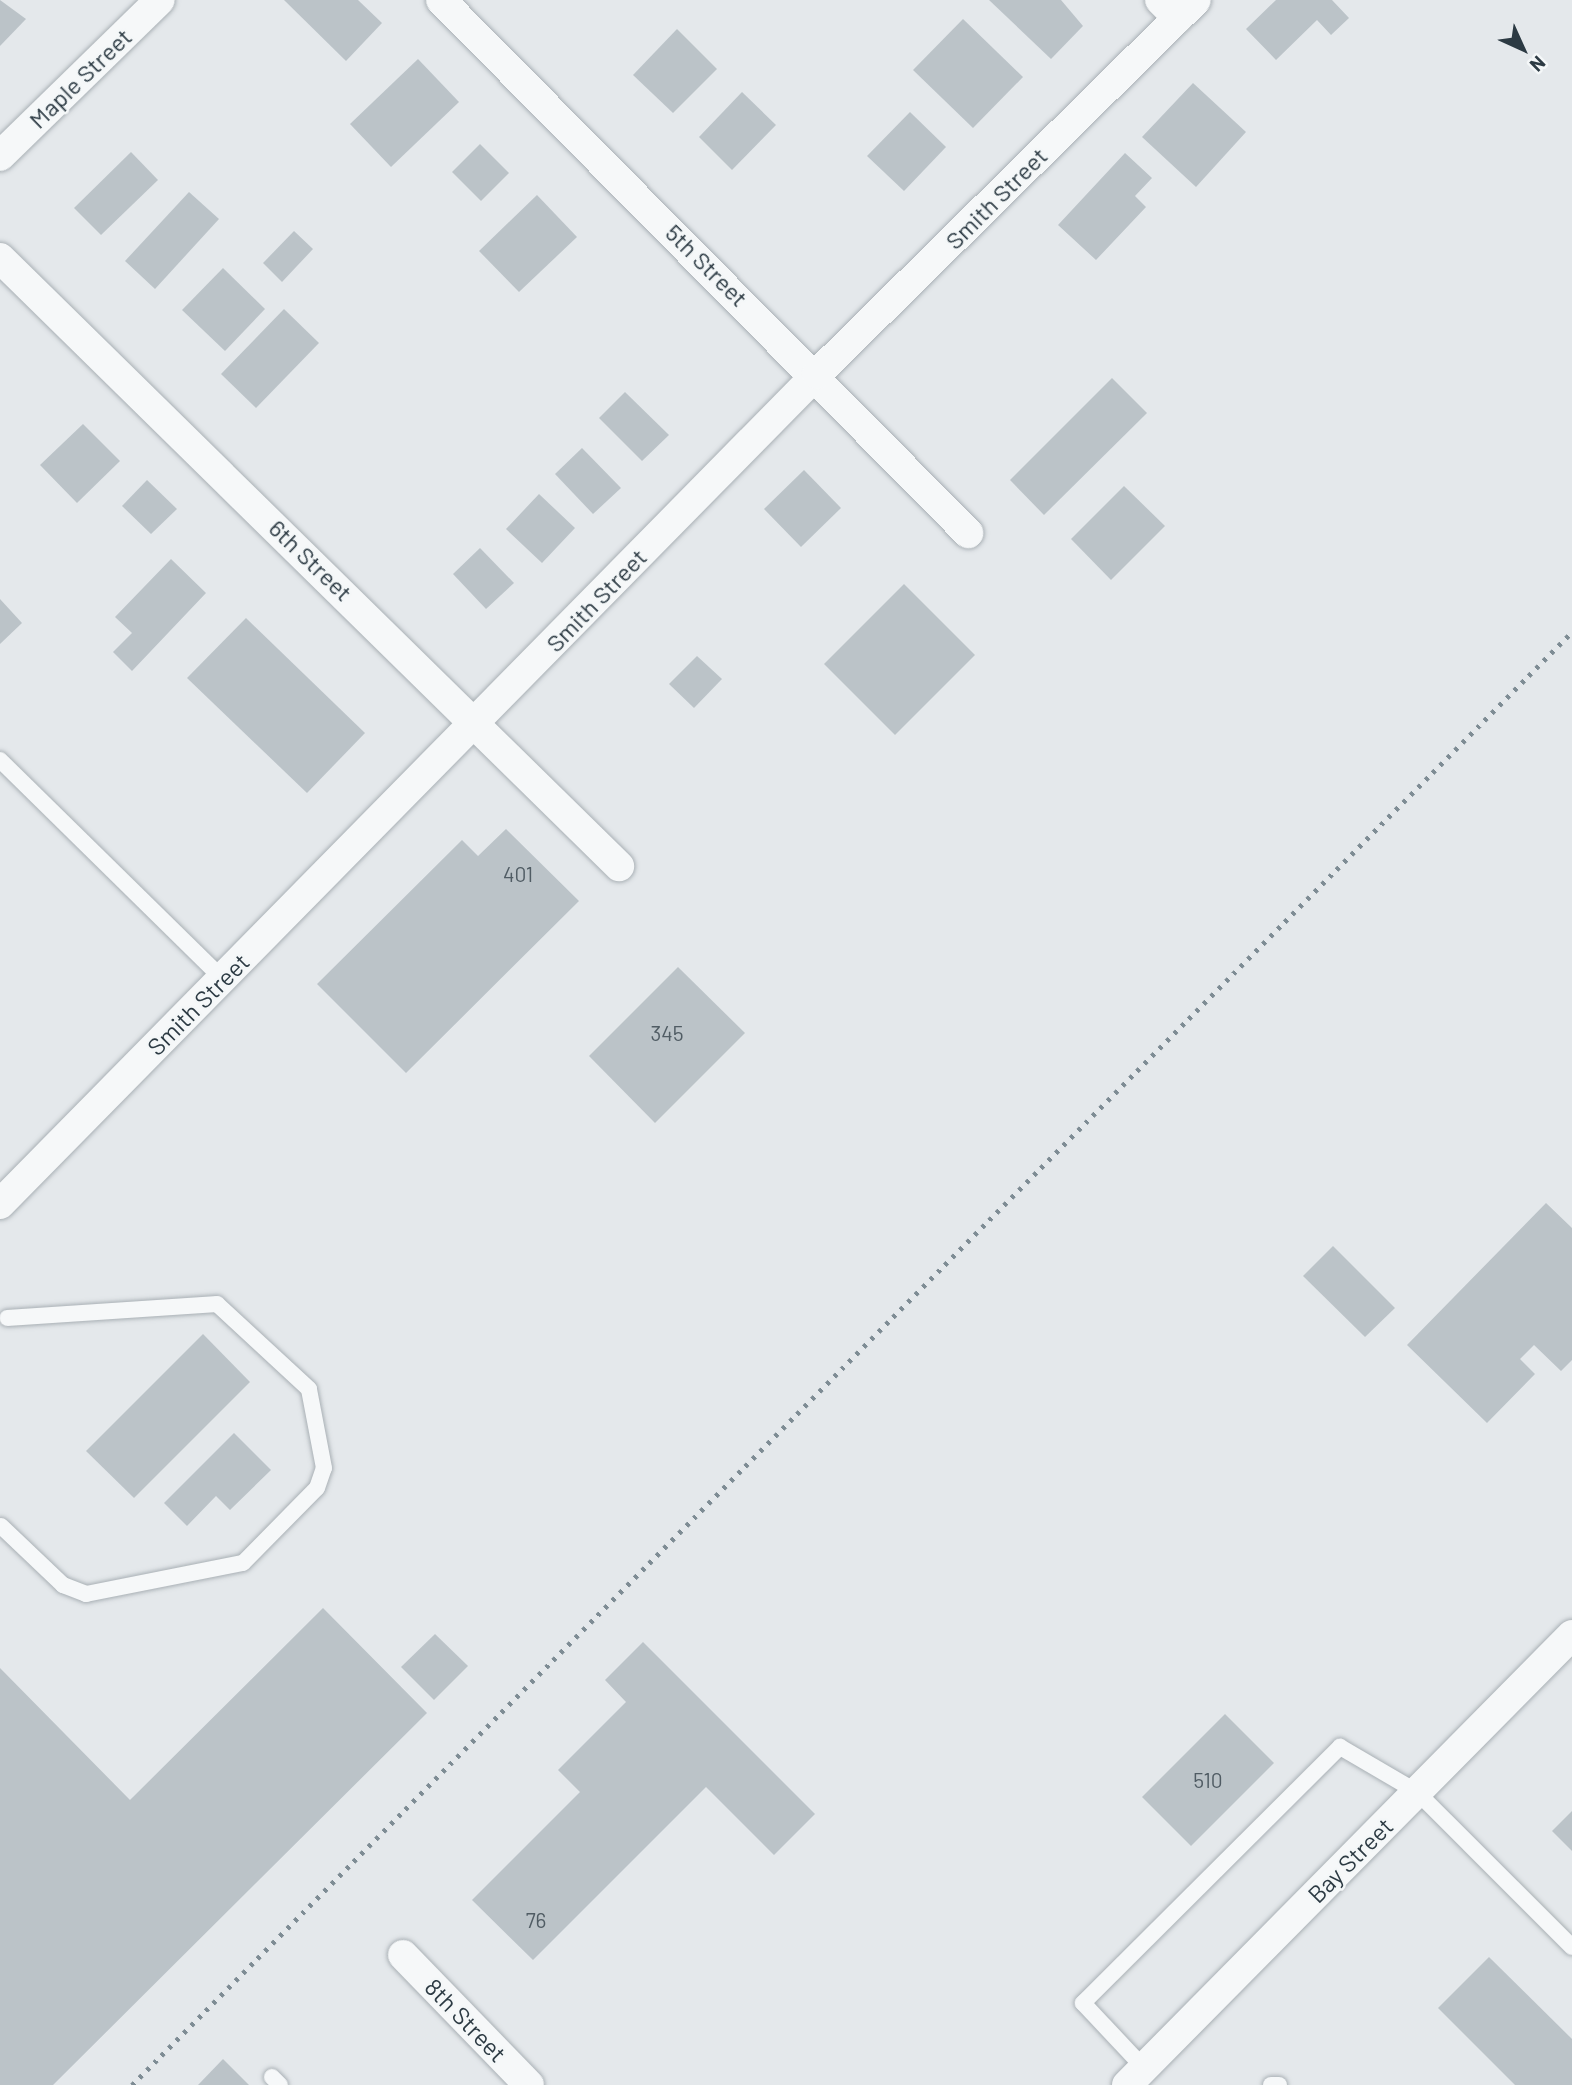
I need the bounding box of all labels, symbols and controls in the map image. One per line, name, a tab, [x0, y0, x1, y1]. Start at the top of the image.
north arrow	[1488, 14, 1558, 84]
street label: Maple Street	[23, 22, 137, 134]
text: N	[1526, 52, 1551, 77]
street label: Smith Street	[939, 141, 1053, 255]
street label: 5th Street	[660, 218, 754, 312]
street label: 6th Street	[263, 513, 359, 607]
street label: Smith Street	[540, 543, 652, 657]
house number: 401	[503, 861, 533, 887]
street label: Smith Street	[141, 947, 255, 1061]
house number: 345	[650, 1020, 684, 1046]
house number: 510	[1193, 1767, 1223, 1793]
street label: Bay Street	[1301, 1811, 1399, 1909]
house number: 76	[526, 1907, 546, 1933]
street label: 8th Street	[419, 1972, 513, 2068]

